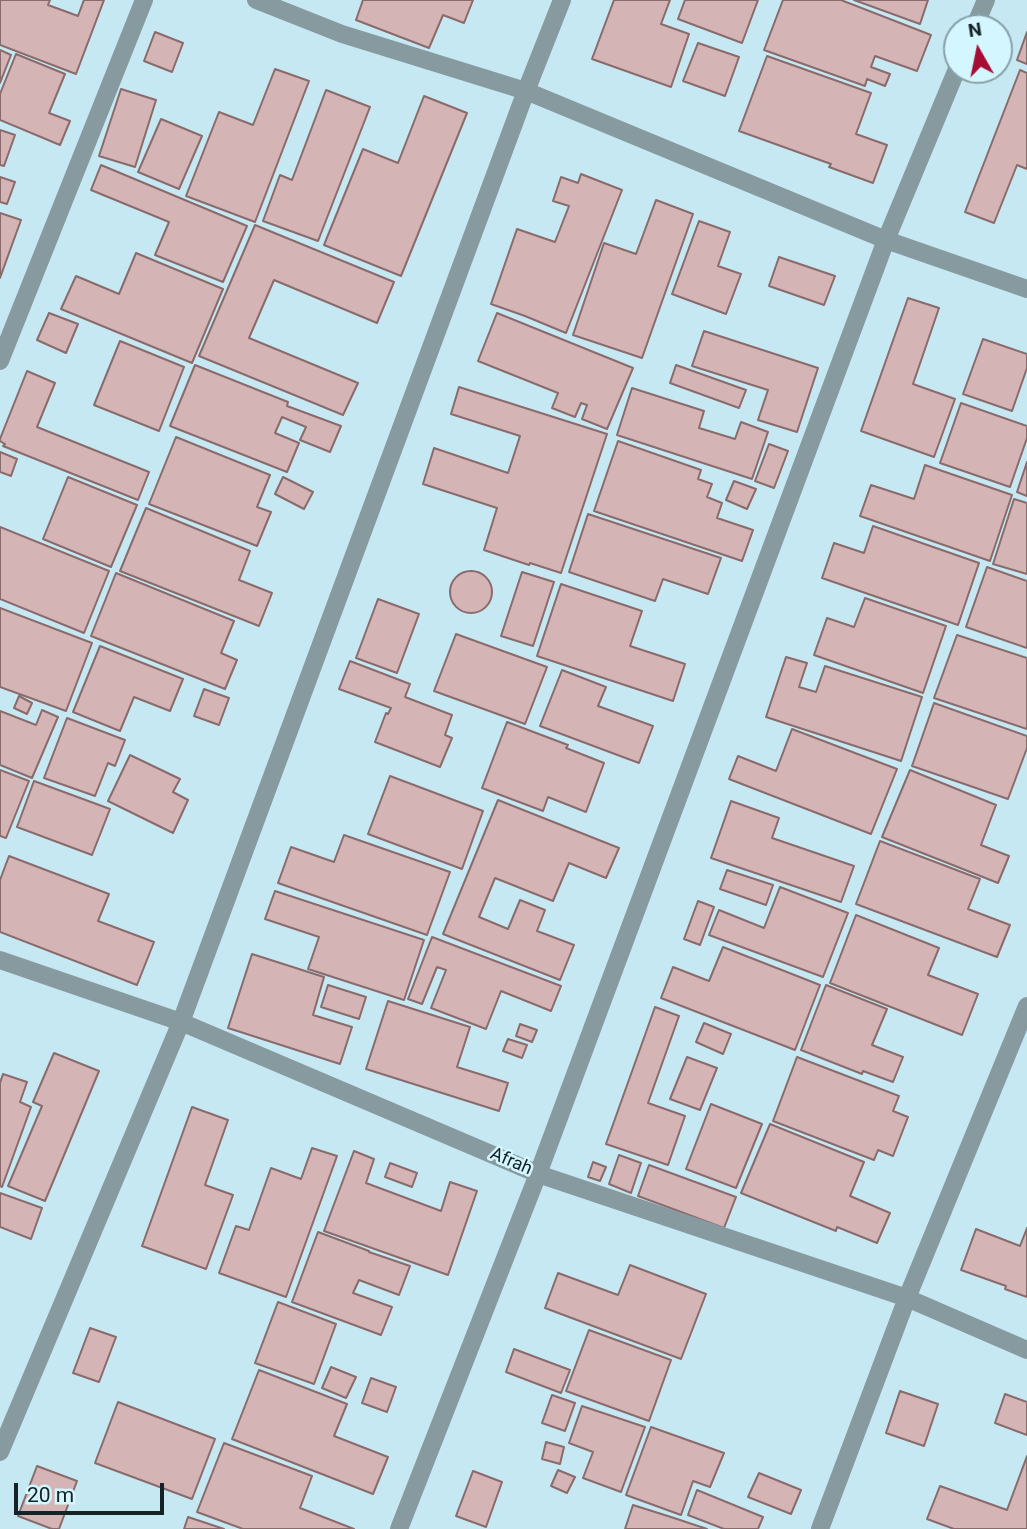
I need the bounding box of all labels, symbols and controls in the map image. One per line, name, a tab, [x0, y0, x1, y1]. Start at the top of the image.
north arrow	[943, 14, 1013, 84]
text: N	[967, 17, 983, 42]
street label: Afrah	[487, 1144, 535, 1180]
scale bar	[18, 1470, 168, 1514]
text: 20 m	[27, 1483, 74, 1507]

